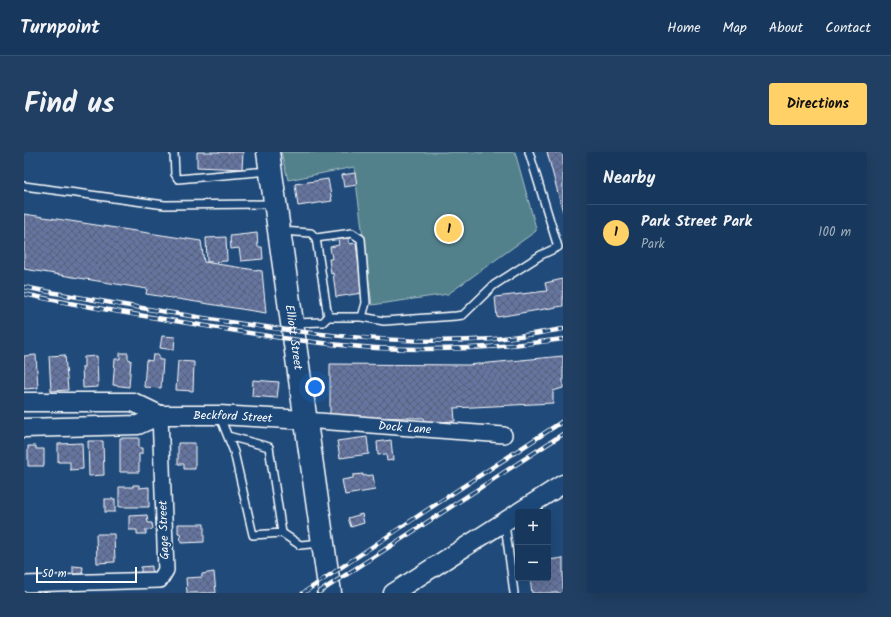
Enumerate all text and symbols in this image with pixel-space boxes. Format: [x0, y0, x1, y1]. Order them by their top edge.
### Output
text: Turnpoint [20, 13, 100, 43]
text: Home [667, 17, 701, 39]
text: Map [723, 17, 747, 39]
text: About [769, 17, 803, 39]
text: Contact [825, 17, 871, 39]
text: Find us [24, 82, 115, 127]
button: Directions [769, 83, 867, 125]
text: Nearby [603, 165, 655, 192]
text: Park Street Park [641, 210, 752, 234]
pin: 1 [436, 214, 462, 244]
text: 1 [614, 222, 618, 243]
text: 100 m [818, 222, 851, 243]
text: Park [641, 234, 665, 255]
street label: Elliott Street [280, 303, 308, 371]
your location [305, 377, 325, 397]
street label: Beckford Street [193, 405, 273, 428]
street label: Dock Lane [378, 416, 432, 439]
street label: Gage Street [153, 500, 175, 560]
map controls [515, 509, 551, 581]
button: + [515, 509, 551, 545]
button: − [515, 545, 551, 581]
scale bar [36, 565, 137, 584]
text: 50 m [42, 565, 67, 583]

